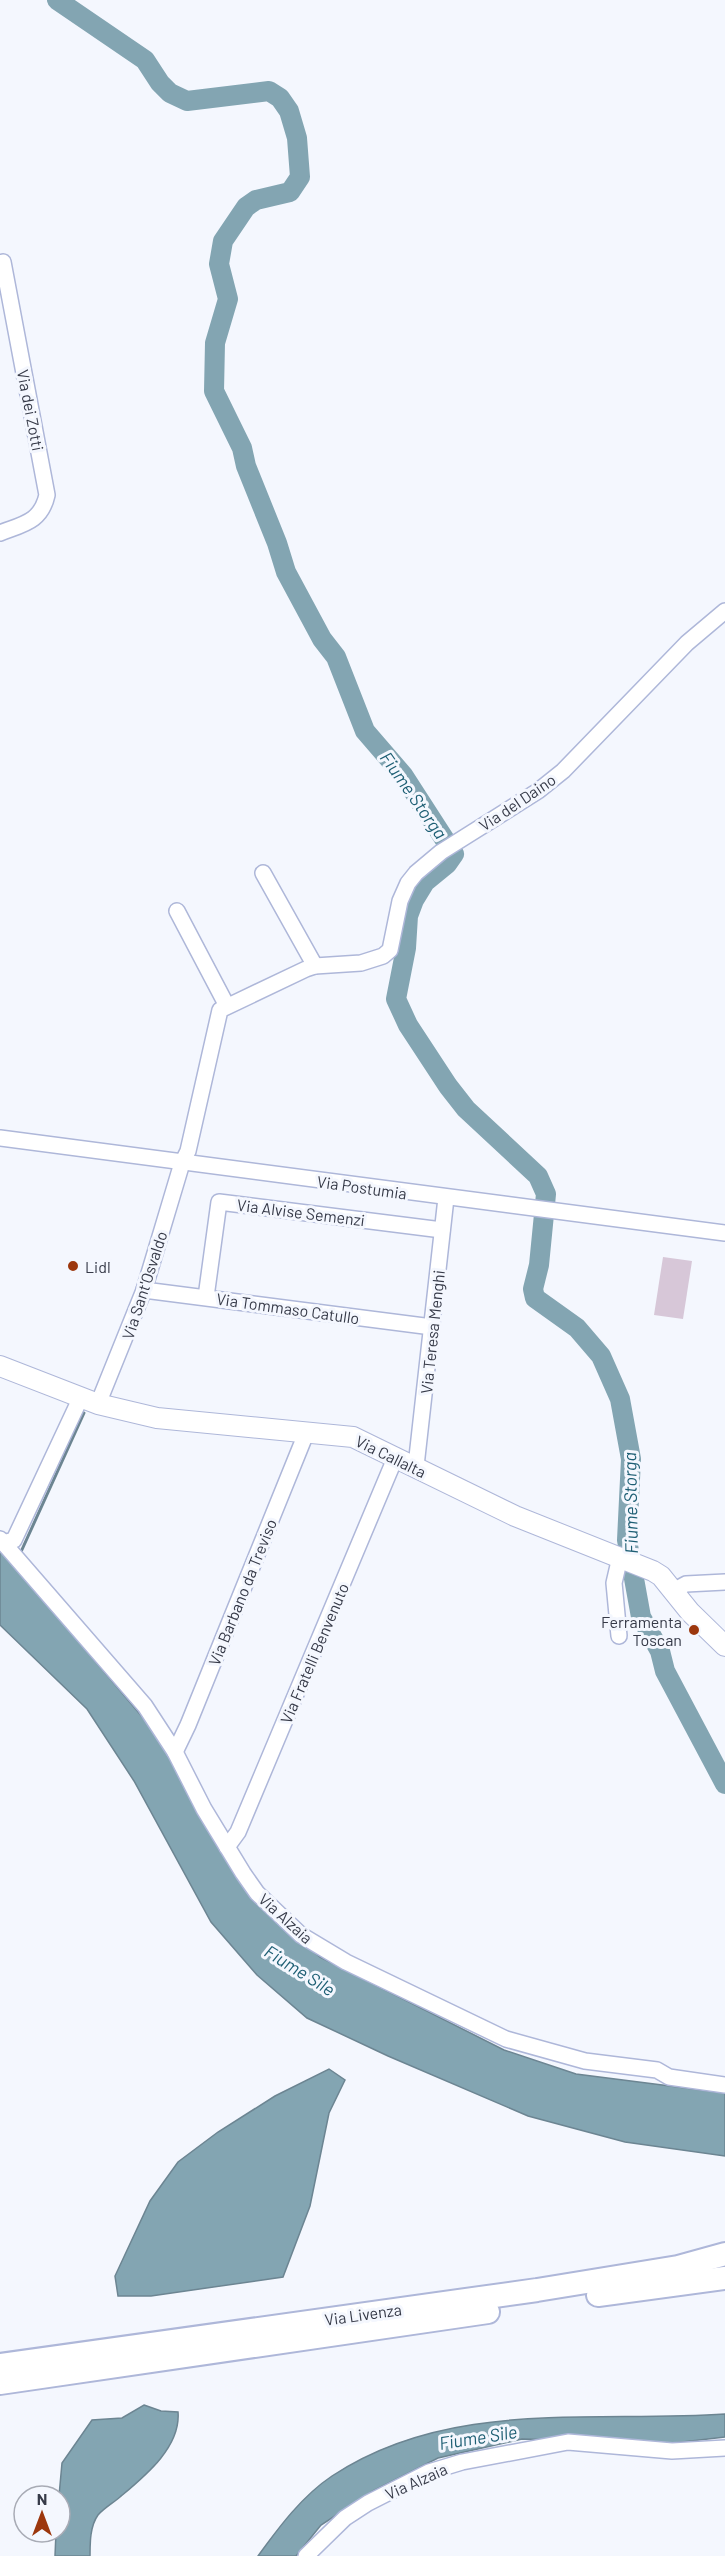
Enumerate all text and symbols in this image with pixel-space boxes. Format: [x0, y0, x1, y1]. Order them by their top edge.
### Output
street label: Via dei Zotti [14, 368, 48, 452]
water label: Fiume Storga [376, 747, 452, 843]
street label: Via del Daino [475, 769, 559, 835]
street label: Via Postumia [316, 1171, 408, 1203]
street label: Via Alvise Semenzi [236, 1195, 366, 1229]
street label: Via Sant'Osvaldo [118, 1228, 170, 1342]
place label: Lidl [85, 1257, 111, 1276]
marker: Lidl [66, 1259, 80, 1273]
street label: Via Teresa Menghi [416, 1269, 448, 1395]
street label: Via Tommaso Catullo [215, 1289, 361, 1327]
street label: Via Callalta [353, 1431, 429, 1481]
water label: Fiume Storga [618, 1452, 642, 1554]
street label: Via Barbano da Treviso [204, 1516, 280, 1668]
street label: Via Fratelli Benvenuto [276, 1580, 352, 1726]
place label: Ferramenta Toscan [601, 1612, 682, 1649]
marker: Ferramenta Toscan [687, 1623, 701, 1637]
street label: Via Alzaia [255, 1889, 317, 1947]
water label: Fiume Sile [261, 1940, 339, 2000]
street label: Via Livenza [323, 2299, 403, 2329]
water label: Fiume Sile [437, 2420, 519, 2454]
street label: Via Alzaia [382, 2459, 450, 2503]
north arrow [12, 2484, 72, 2544]
text: N [37, 2489, 47, 2508]

